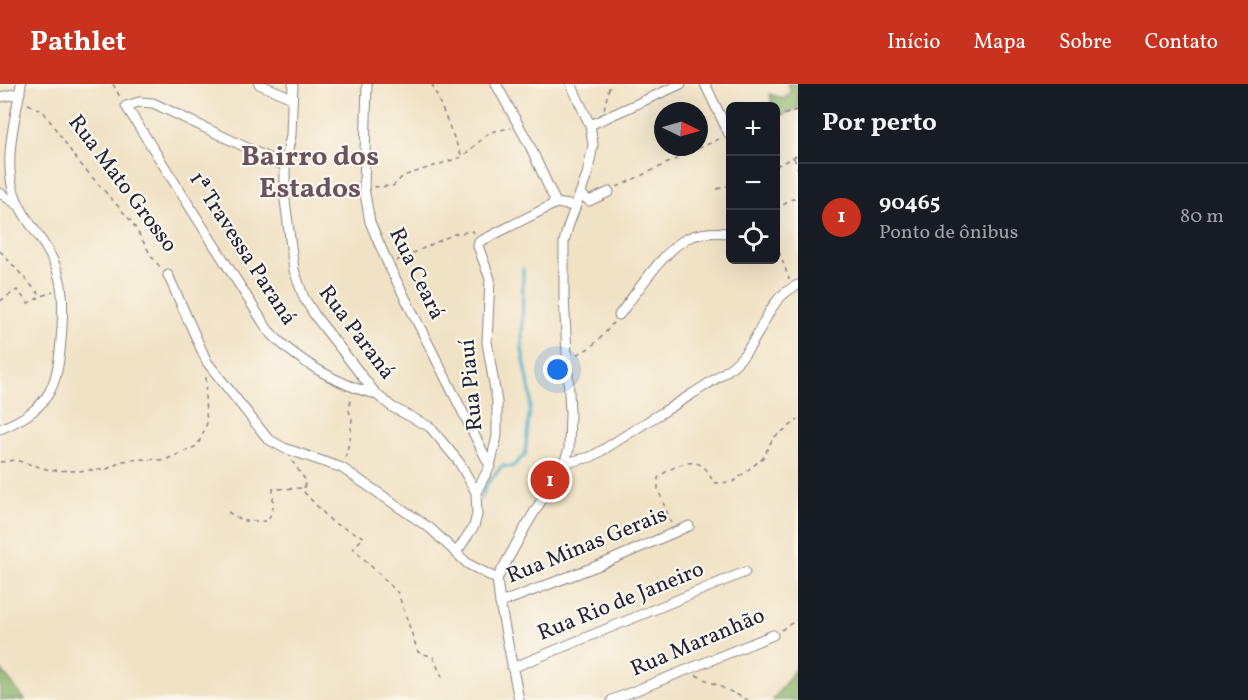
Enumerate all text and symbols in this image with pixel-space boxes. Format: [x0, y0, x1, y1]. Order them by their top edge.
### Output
text: Pathlet [30, 23, 126, 62]
text: Início [887, 28, 940, 57]
text: Mapa [973, 28, 1026, 57]
text: Sobre [1059, 28, 1112, 57]
text: Contato [1145, 28, 1218, 57]
north arrow [654, 102, 708, 156]
map controls [726, 102, 780, 264]
button: + [726, 102, 780, 156]
text: Por perto [822, 105, 937, 141]
street label: Rua Mato Grosso [60, 109, 184, 259]
district label: Bairro dos Estados [241, 138, 379, 209]
button: − [726, 156, 780, 210]
street label: 1ª Travessa Paraná [181, 166, 303, 332]
text: 90465 [879, 188, 940, 219]
text: 1 [837, 203, 846, 231]
text: 80 m [1180, 203, 1224, 231]
button: locate [726, 210, 780, 264]
text: Ponto de ônibus [879, 219, 1018, 247]
street label: Rua Ceará [380, 223, 452, 325]
street label: Rua Paraná [310, 279, 402, 387]
street label: Rua Piauí [453, 337, 491, 432]
your location [543, 355, 572, 384]
pin: 1 [530, 458, 570, 502]
street label: Rua Minas Gerais [502, 500, 672, 592]
street label: Rua Rio de Janeiro [533, 554, 709, 650]
street label: Rua Maranhão [626, 601, 770, 685]

